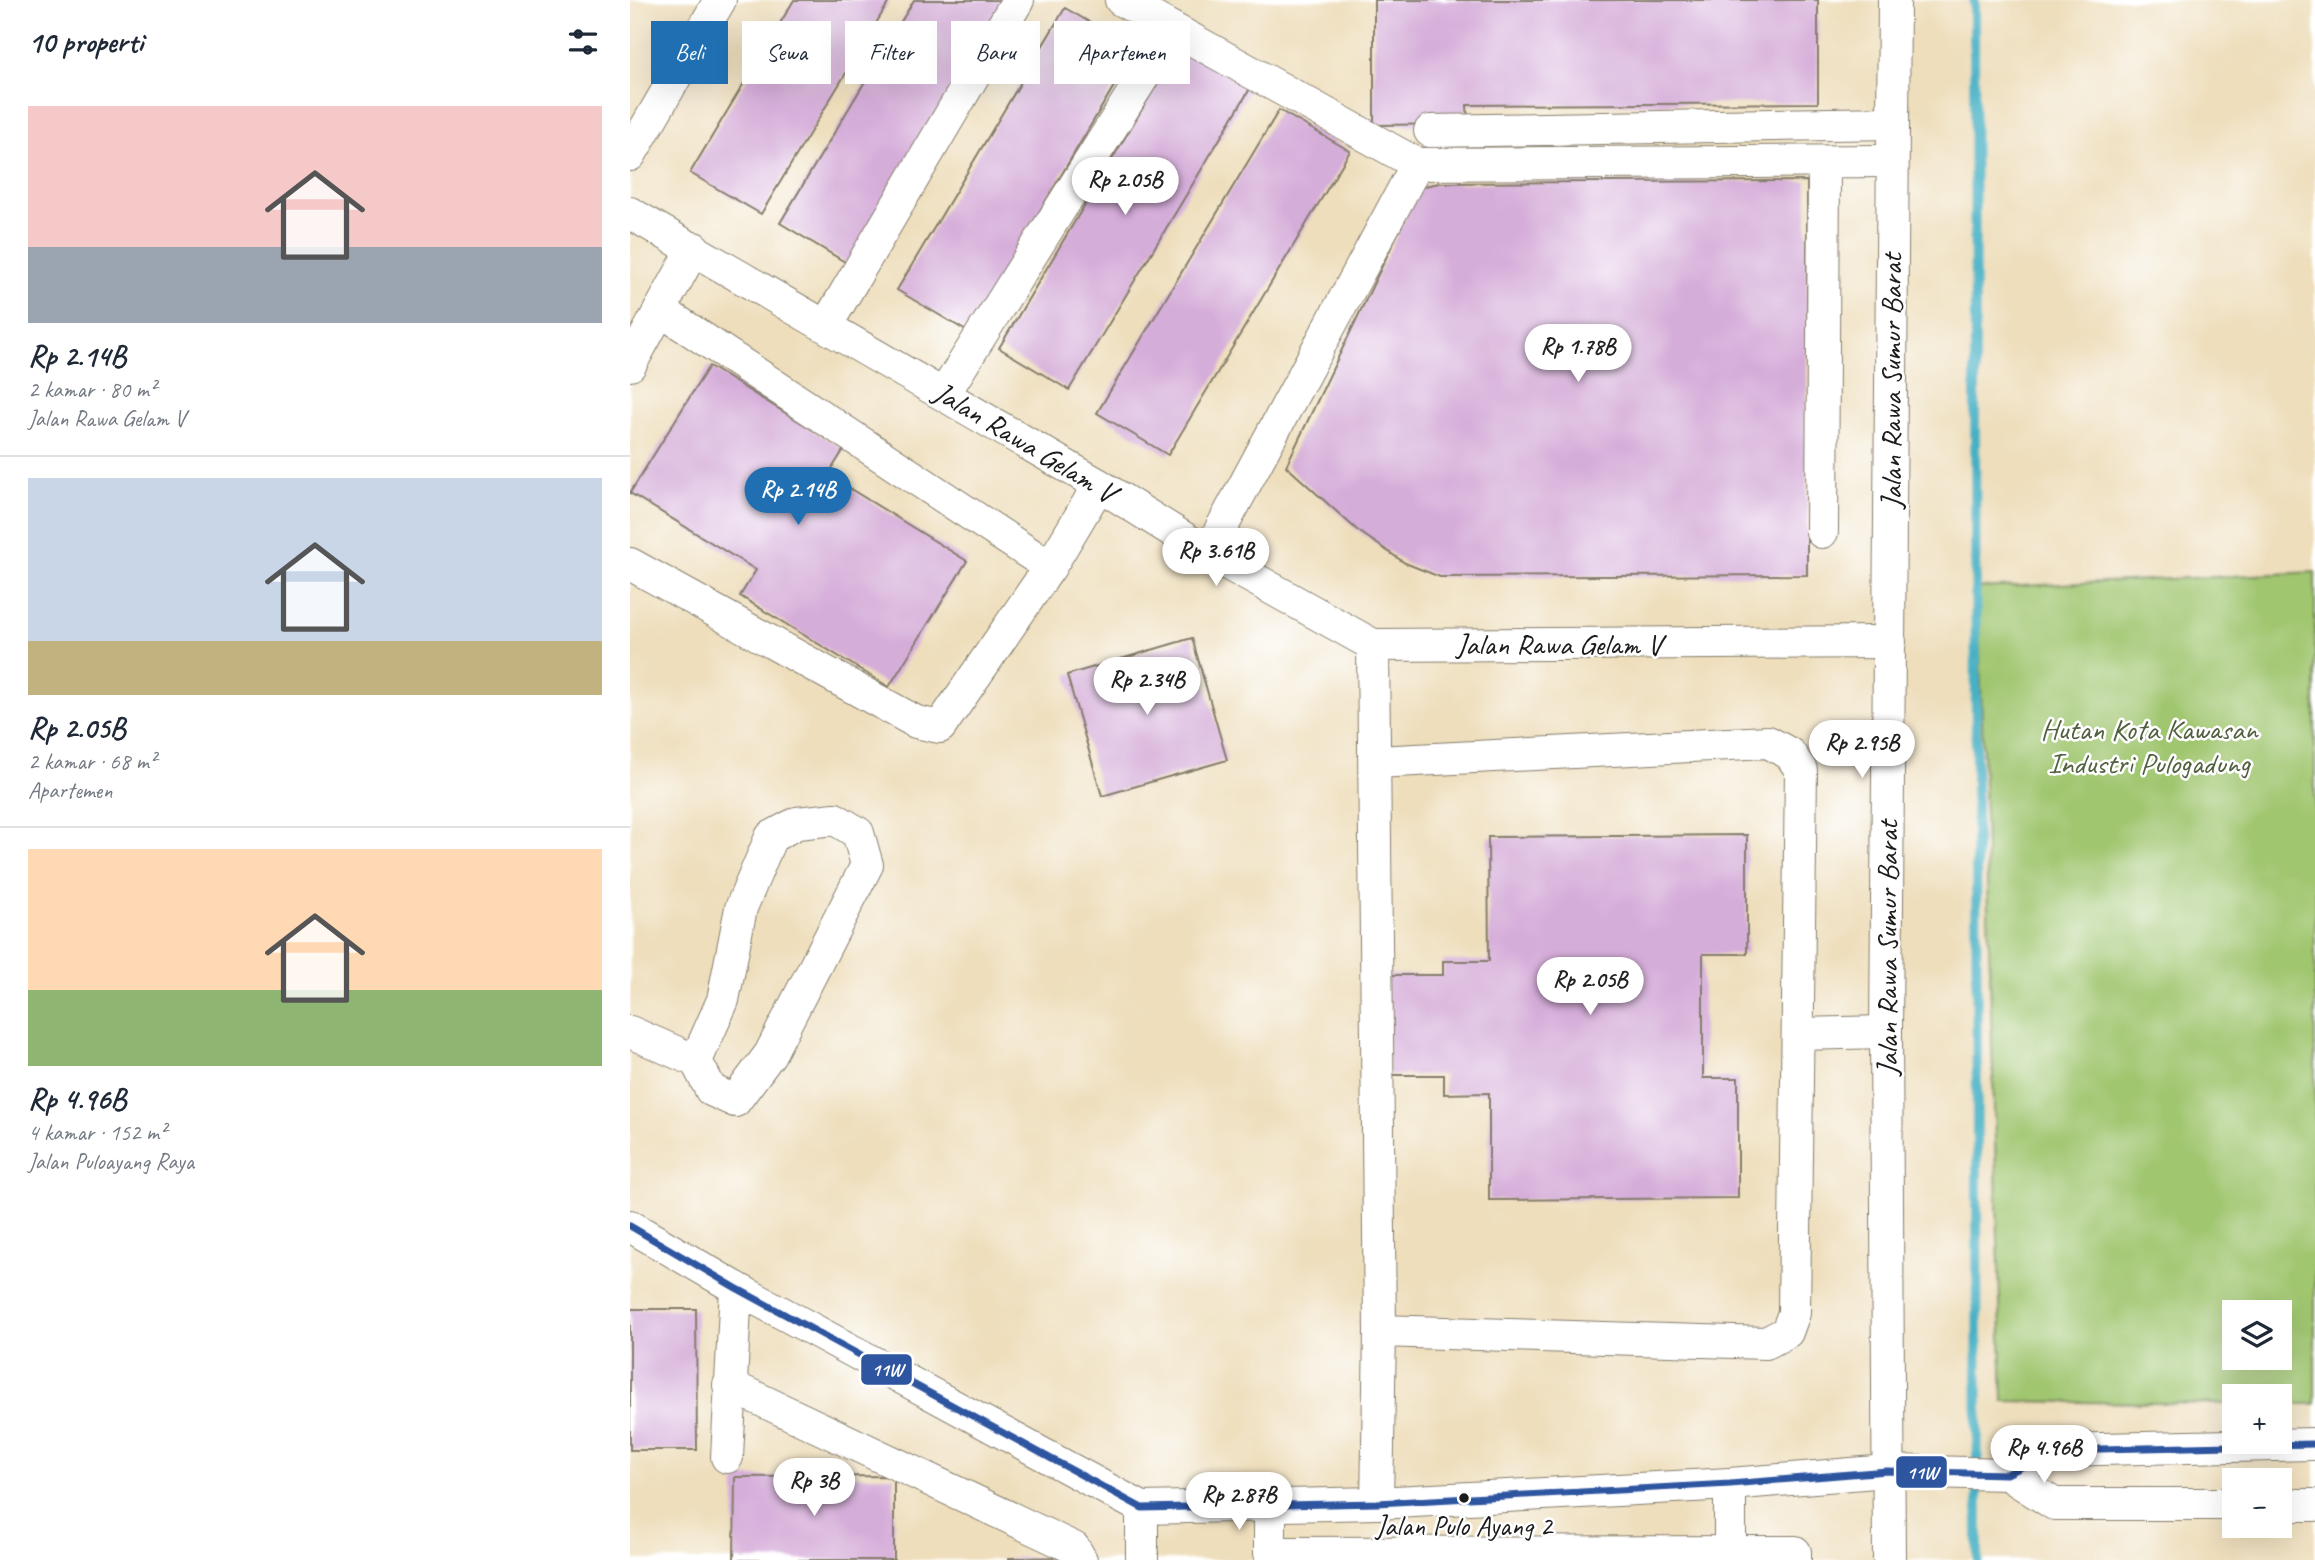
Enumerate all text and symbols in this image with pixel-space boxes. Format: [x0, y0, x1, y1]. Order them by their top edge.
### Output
chip: Beli [651, 21, 728, 84]
chip: Sewa [742, 21, 831, 84]
chip: Filter [845, 21, 937, 84]
chip: Baru [951, 21, 1040, 84]
chip: Apartemen [1054, 21, 1190, 84]
text: 10 properti [28, 23, 143, 61]
icon: filters [564, 23, 602, 61]
icon: home [252, 152, 378, 278]
pin: Rp 2.05B [1053, 158, 1197, 217]
text: Rp 2.05B [1088, 165, 1162, 194]
street label: Jalan Rawa Sumur Barat [1872, 250, 1910, 510]
pin: Rp 1.78B [1506, 324, 1650, 384]
text: Rp 1.78B [1541, 332, 1615, 361]
text: Rp 2.14B [28, 337, 126, 375]
street label: Jalan Rawa Gelam V [925, 372, 1127, 514]
text: 2 kamar · 80 m² [28, 375, 156, 404]
text: Jalan Rawa Gelam V [28, 404, 185, 433]
pin: Rp 2.14B [726, 468, 870, 527]
text: Rp 2.14B [761, 475, 835, 504]
icon: home [252, 524, 378, 650]
pin: Rp 3.61B [1144, 528, 1288, 588]
text: Rp 3.61B [1178, 536, 1254, 565]
street label: Jalan Rawa Gelam V [1454, 625, 1667, 663]
pin: Rp 2.34B [1075, 658, 1219, 717]
text: Rp 2.34B [1110, 665, 1184, 694]
text: Rp 2.05B [28, 709, 125, 747]
park label: Hutan Kota Kawasan Industri Pulogadung [2040, 710, 2259, 782]
pin: Rp 2.95B [1790, 720, 1934, 780]
text: Rp 2.95B [1825, 728, 1899, 757]
text: 2 kamar · 68 m² [28, 747, 156, 776]
text: Apartemen [28, 776, 112, 805]
street label: Jalan Rawa Sumur Barat [1868, 817, 1906, 1077]
icon: home [252, 895, 378, 1021]
pin: Rp 2.05B [1518, 958, 1662, 1017]
text: Rp 2.05B [1553, 965, 1627, 994]
text: Rp 4.96B [28, 1080, 126, 1118]
text: 4 kamar · 152 m² [28, 1118, 166, 1147]
text: Jalan Puloayang Raya [28, 1147, 194, 1176]
map controls [2222, 1300, 2292, 1538]
button: layers [2222, 1300, 2292, 1370]
line badge: 11W [860, 1353, 913, 1386]
text: 11W [872, 1358, 907, 1382]
button: + [2222, 1384, 2292, 1454]
pin: Rp 4.96B [1972, 1426, 2116, 1485]
text: Rp 4.96B [2006, 1433, 2082, 1462]
line badge: 11W [1895, 1455, 1948, 1489]
pin: Rp 3B [765, 1458, 863, 1518]
text: 11W [1907, 1461, 1942, 1485]
text: Rp 3B [789, 1466, 839, 1495]
button: − [2222, 1468, 2292, 1538]
pin: Rp 2.87B [1167, 1472, 1311, 1532]
text: Rp 2.87B [1202, 1480, 1276, 1509]
marker: Jalan Pulo Ayang 2 [1457, 1491, 1471, 1505]
place label: Jalan Pulo Ayang 2 [1374, 1508, 1555, 1543]

